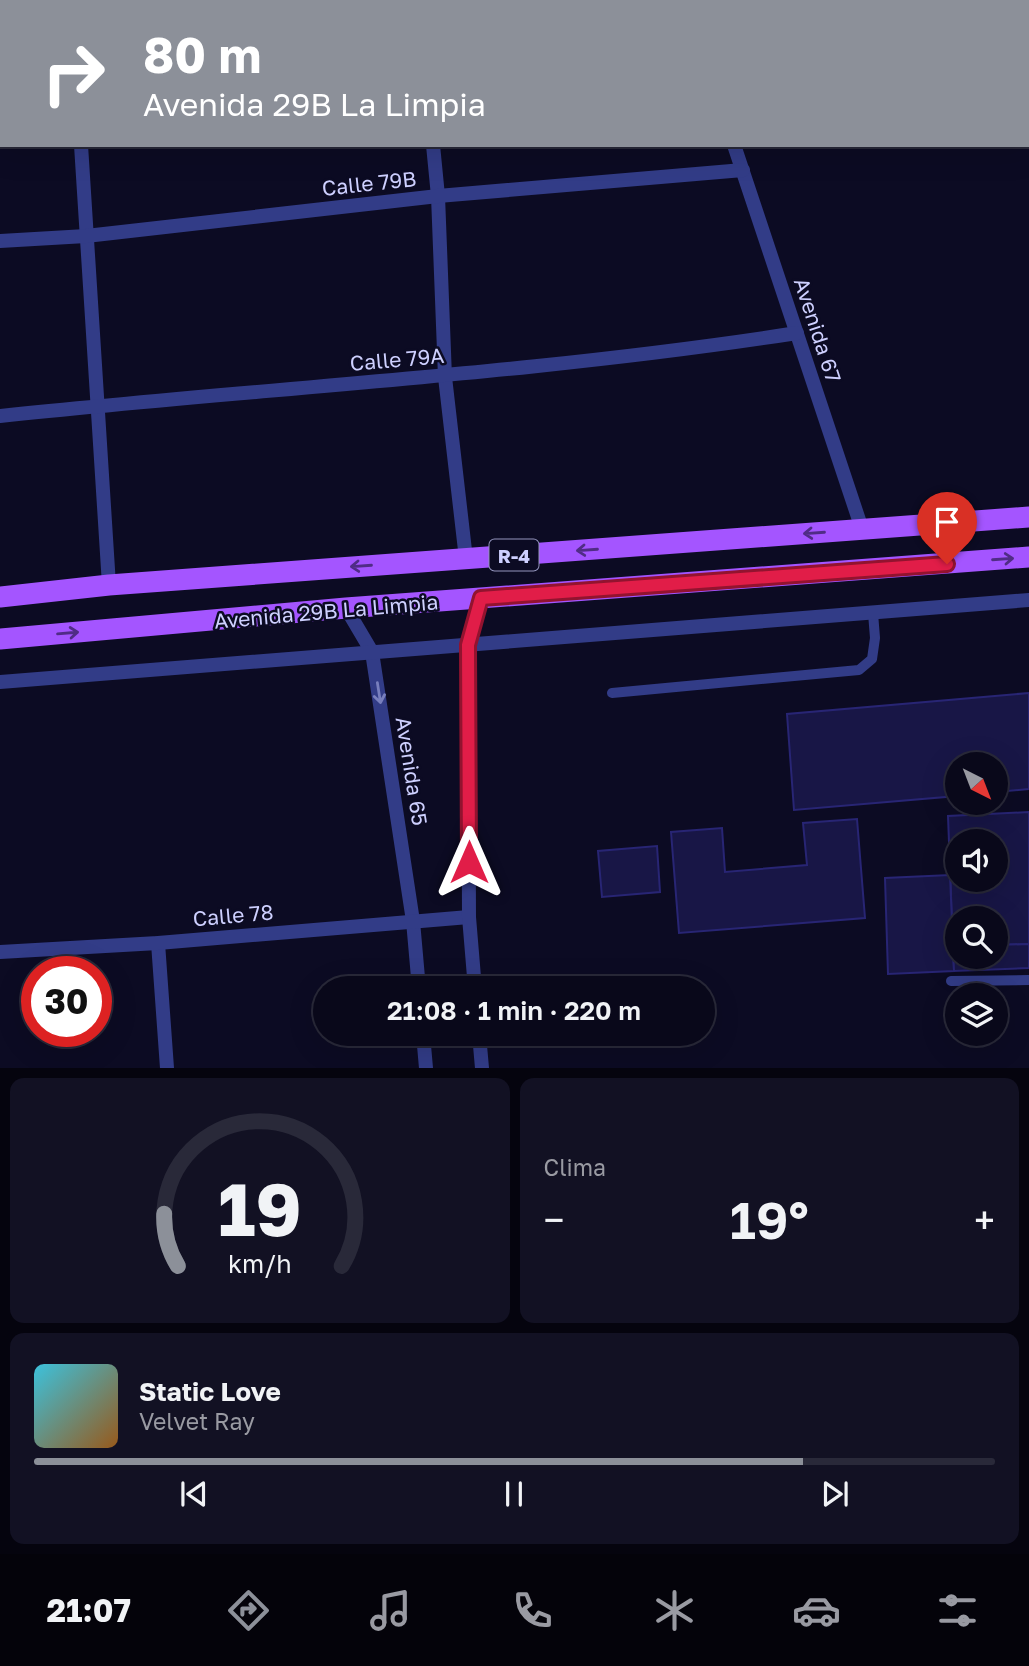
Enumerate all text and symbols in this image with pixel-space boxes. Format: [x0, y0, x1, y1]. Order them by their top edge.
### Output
text: 80 m [143, 25, 261, 84]
icon: right [28, 28, 119, 119]
text: Avenida 29B La Limpia [143, 85, 486, 123]
street label: Calle 79B [321, 165, 417, 201]
street label: Avenida 67 [789, 274, 847, 386]
street label: Calle 79A [349, 342, 445, 376]
pin [917, 492, 977, 564]
icon: arrive [928, 503, 966, 541]
one-way arrow [803, 526, 826, 539]
road number: R-4 [490, 540, 538, 570]
one-way arrow [576, 543, 599, 556]
one-way arrow [991, 552, 1014, 565]
one-way arrow [349, 560, 372, 573]
street label: Avenida 29B La Limpia [213, 588, 439, 634]
one-way arrow [56, 626, 79, 639]
one-way arrow [372, 682, 385, 704]
street label: Avenida 65 [391, 715, 433, 827]
north arrow [945, 752, 1008, 816]
map controls [945, 752, 1008, 1046]
position arrow [432, 825, 506, 899]
button: sound [945, 829, 1008, 892]
street label: Calle 78 [192, 899, 274, 931]
button: search [945, 906, 1008, 969]
speed limit sign: 30 [21, 956, 112, 1047]
button: layers [945, 983, 1008, 1046]
text: 21:08 · 1 min · 220 m [387, 995, 641, 1026]
text: Clima [544, 1153, 606, 1181]
text: 19 [218, 1166, 302, 1253]
text: 19° [730, 1188, 809, 1250]
text: − [544, 1197, 564, 1242]
text: + [974, 1197, 995, 1242]
text: km/h [228, 1248, 292, 1279]
text: Static Love [139, 1376, 281, 1407]
text: Velvet Ray [139, 1407, 255, 1435]
icon: previous [175, 1475, 213, 1513]
icon: pause [495, 1475, 533, 1513]
icon: next [816, 1475, 854, 1513]
icon: directions [224, 1586, 273, 1635]
icon: music [366, 1586, 415, 1635]
icon: phone [508, 1586, 557, 1635]
icon: climate [650, 1586, 699, 1635]
icon: car [792, 1586, 841, 1635]
icon: filters [933, 1586, 982, 1635]
text: 21:07 [46, 1591, 131, 1629]

